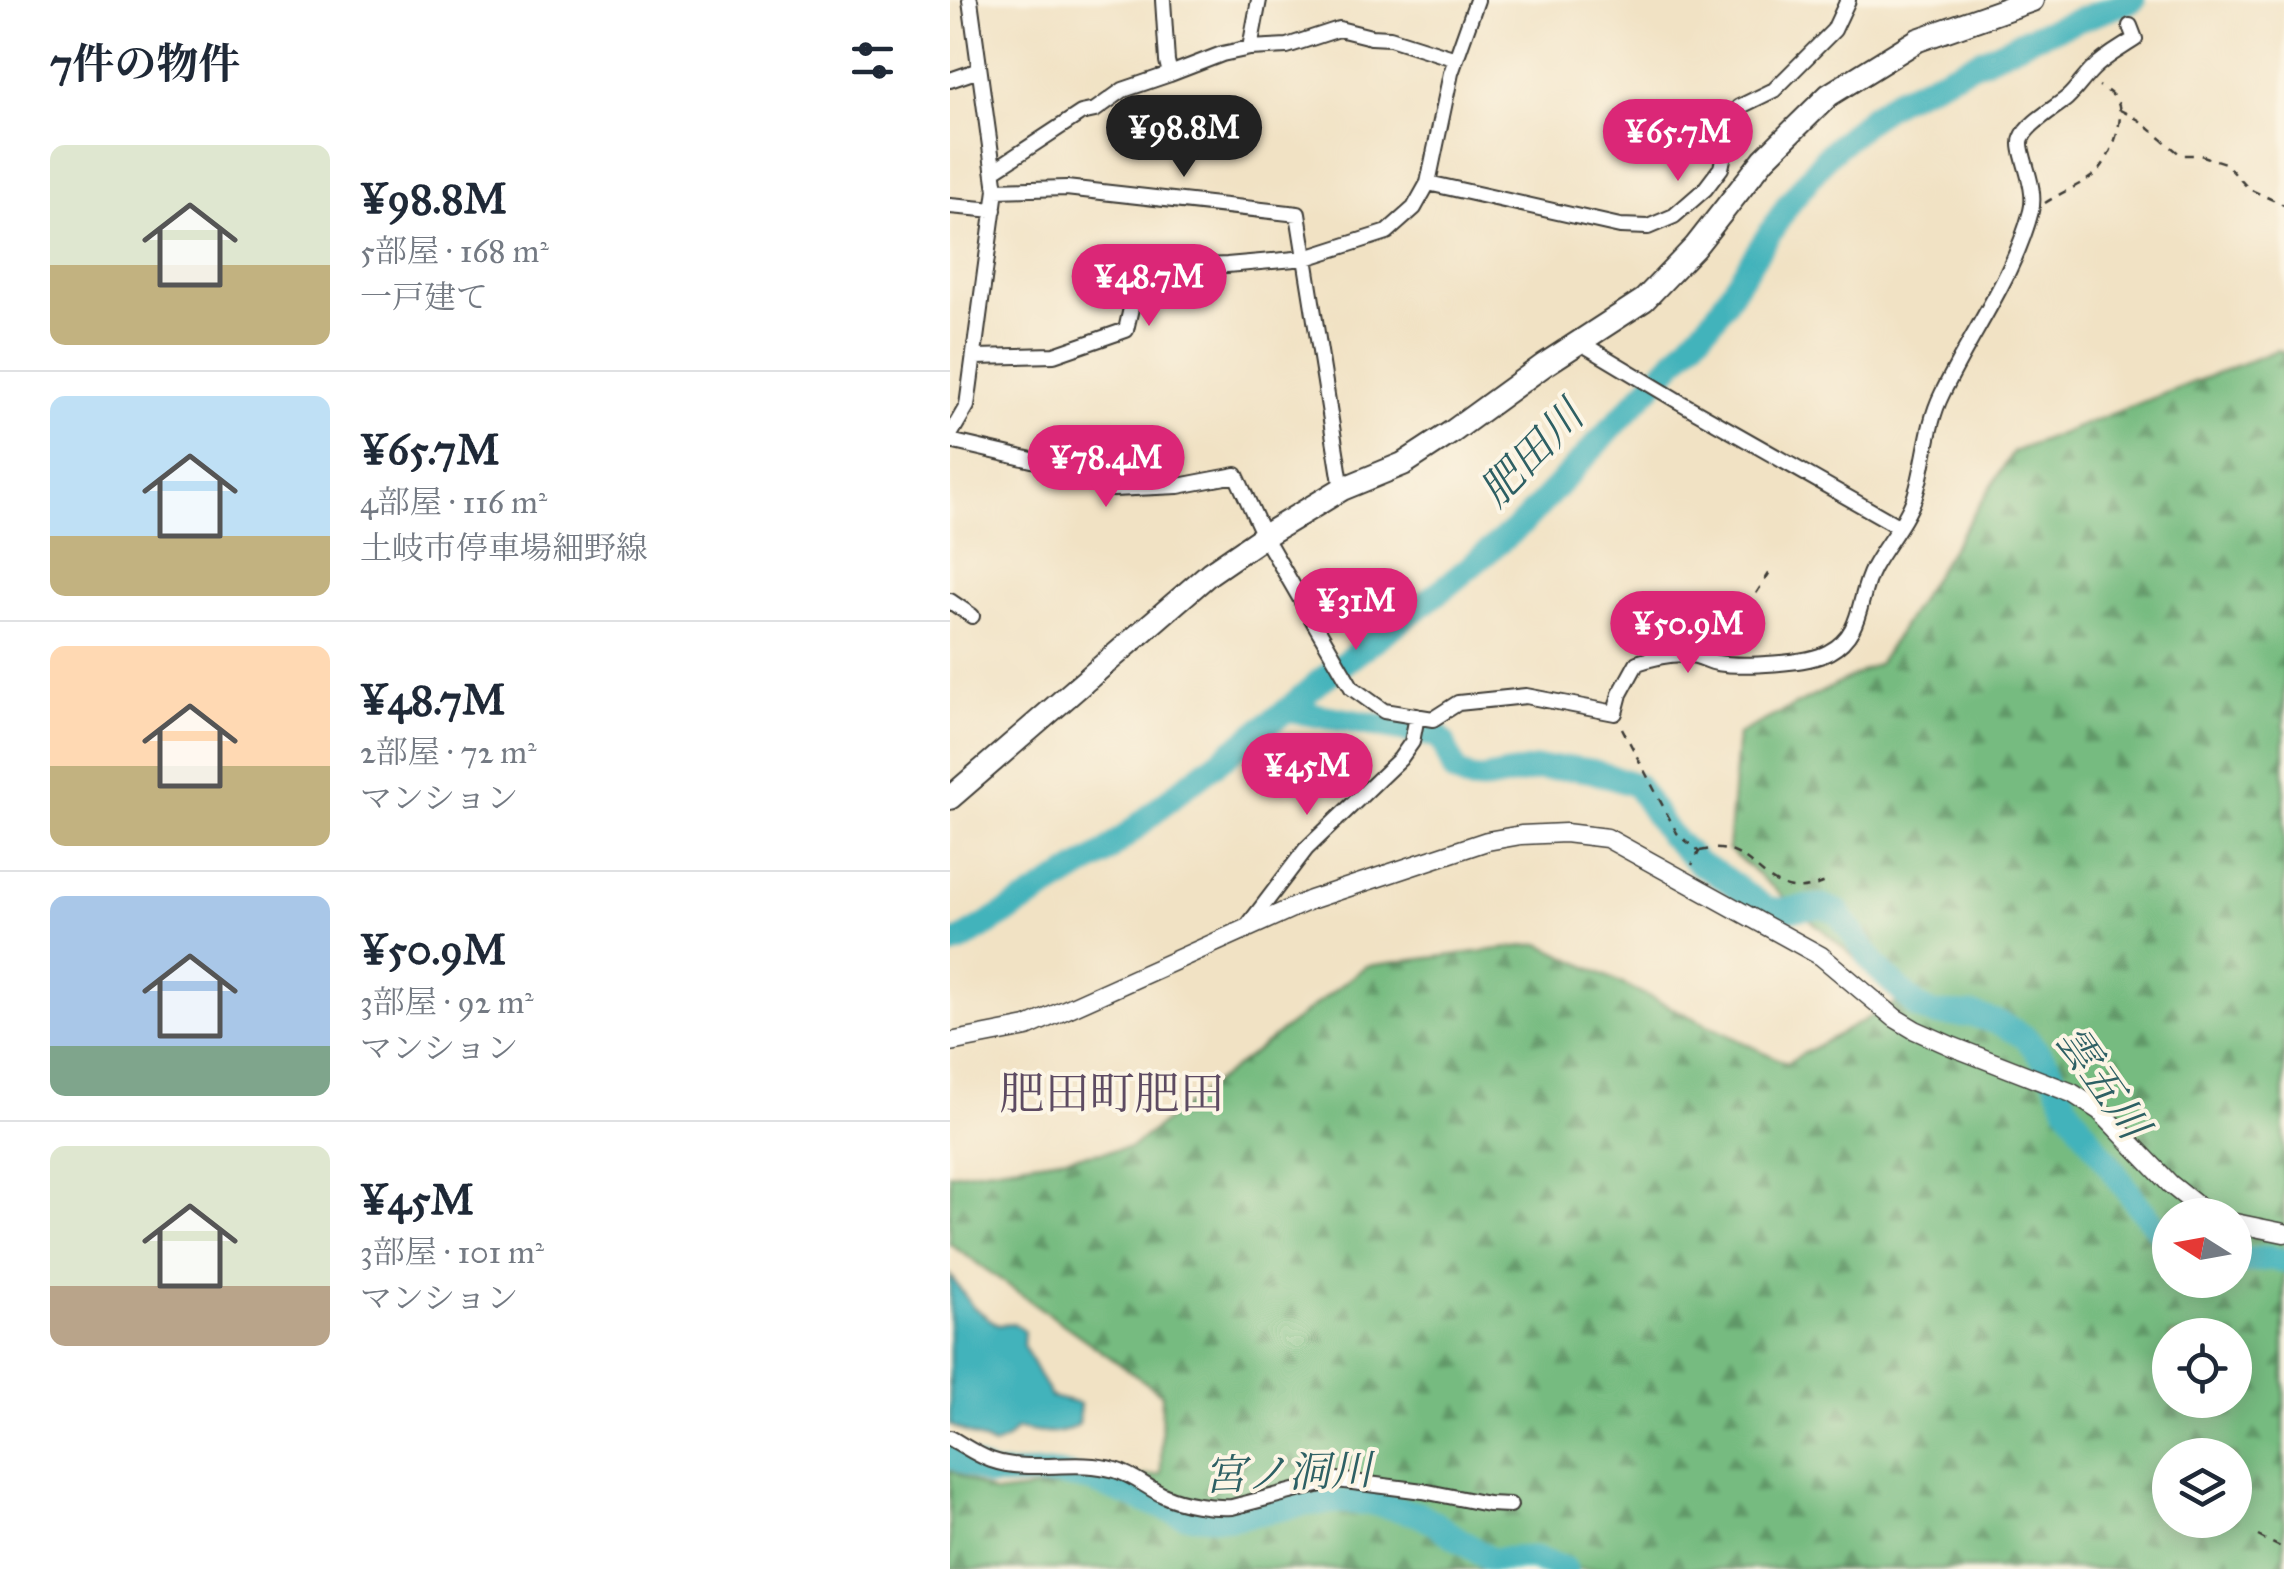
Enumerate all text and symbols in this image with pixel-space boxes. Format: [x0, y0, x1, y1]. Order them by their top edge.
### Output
icon: filters [845, 33, 900, 88]
text: 7件の物件 [50, 38, 240, 90]
pin: ¥98.8M [1103, 95, 1265, 180]
pin: ¥65.7M [1597, 99, 1759, 184]
text: ¥98.8M [1128, 108, 1240, 147]
text: ¥65.7M [1625, 112, 1731, 151]
text: ¥98.8M [360, 173, 507, 225]
icon: home [130, 185, 250, 305]
text: 5部屋 · 168 m² [360, 232, 549, 271]
pin: ¥48.7M [1068, 244, 1230, 329]
text: ¥48.7M [1094, 257, 1204, 296]
text: 一戸建て [360, 278, 488, 317]
water label: 肥田川 [1469, 387, 1597, 517]
text: ¥65.7M [360, 424, 500, 476]
pin: ¥78.4M [1025, 425, 1187, 510]
icon: home [130, 436, 250, 556]
text: ¥78.4M [1050, 438, 1162, 477]
text: 4部屋 · 116 m² [360, 483, 547, 522]
text: 土岐市停車場細野線 [360, 529, 648, 568]
pin: ¥31M [1297, 568, 1415, 653]
text: ¥31M [1316, 581, 1396, 620]
pin: ¥50.9M [1607, 591, 1769, 676]
text: ¥50.9M [1632, 604, 1744, 643]
text: ¥48.7M [360, 674, 505, 726]
icon: home [130, 686, 250, 806]
text: 2部屋 · 72 m² [360, 733, 537, 772]
pin: ¥45M [1248, 733, 1366, 818]
text: ¥45M [1264, 746, 1350, 785]
text: マンション [360, 779, 519, 818]
text: ¥50.9M [360, 924, 506, 976]
icon: home [130, 936, 250, 1056]
text: 3部屋 · 92 m² [360, 983, 534, 1022]
water label: 雲五川 [2045, 1016, 2162, 1152]
text: マンション [360, 1029, 519, 1068]
district label: 肥田町肥田 [999, 1066, 1225, 1121]
text: ¥45M [360, 1174, 474, 1226]
icon: home [130, 1186, 250, 1306]
north arrow [2152, 1198, 2252, 1298]
map controls [2152, 1198, 2252, 1538]
text: 3部屋 · 101 m² [360, 1233, 544, 1272]
text: マンション [360, 1279, 519, 1318]
button: locate [2152, 1318, 2252, 1418]
button: layers [2152, 1438, 2252, 1538]
water label: 宮ノ洞川 [1203, 1444, 1377, 1502]

